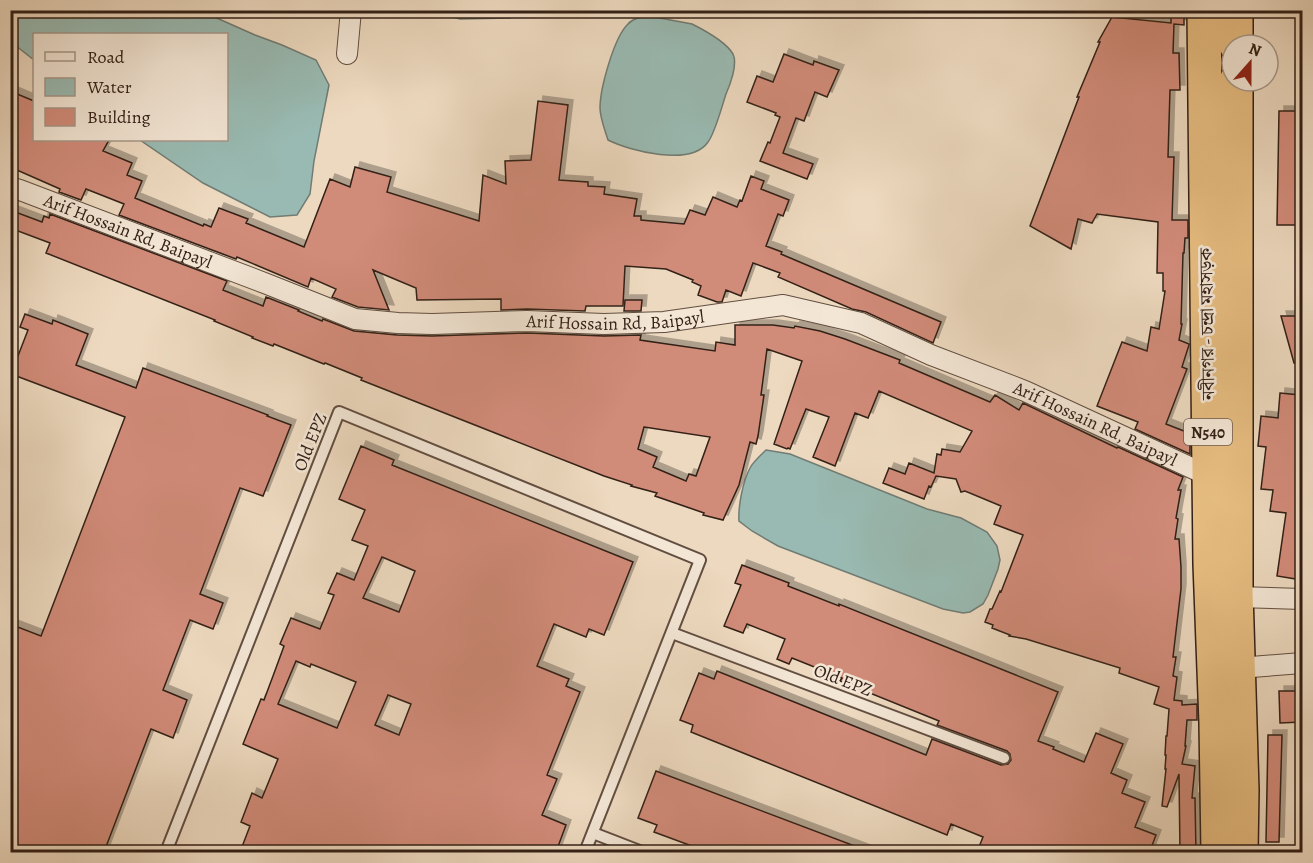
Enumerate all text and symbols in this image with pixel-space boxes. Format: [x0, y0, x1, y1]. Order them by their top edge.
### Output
legend [33, 33, 228, 141]
north arrow [1220, 33, 1280, 93]
text: N [1246, 38, 1265, 62]
text: Road [87, 45, 125, 69]
text: Water [86, 75, 132, 99]
text: Building [87, 105, 151, 129]
street label: Arif Hossain Rd, Baipayl [40, 188, 216, 274]
street label: নবীনগর - চন্দ্রা মহাসড়ক [1194, 246, 1220, 401]
street label: Arif Hossain Rd, Baipayl [525, 304, 706, 336]
street label: Arif Hossain Rd, Baipayl [1009, 375, 1182, 472]
street label: Old EPZ [287, 409, 333, 475]
road number: N540 [1184, 419, 1232, 445]
street label: Old EPZ [810, 658, 876, 702]

